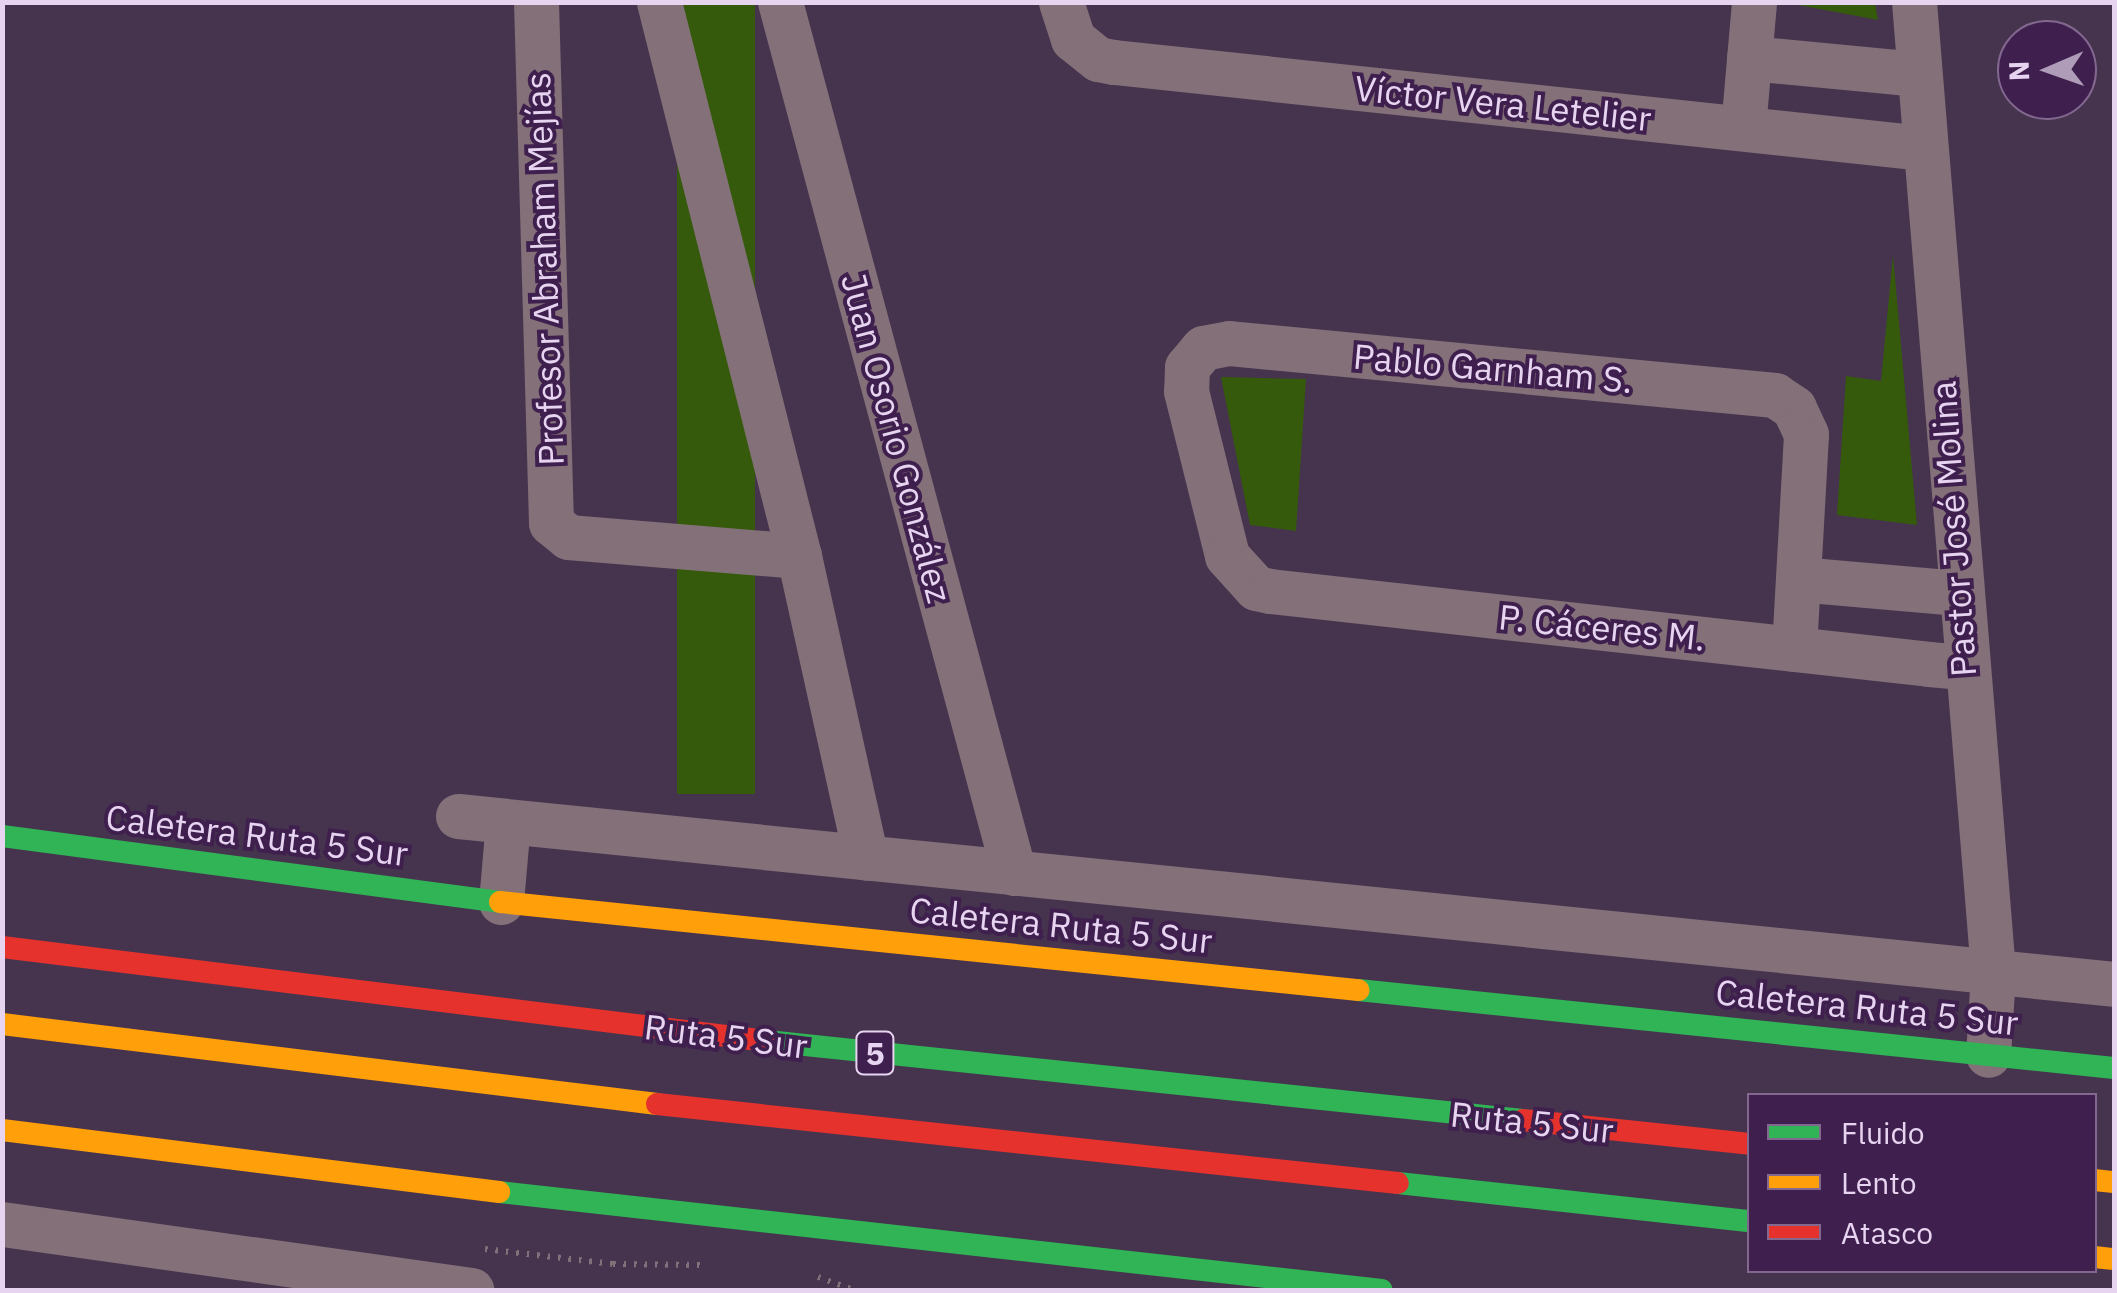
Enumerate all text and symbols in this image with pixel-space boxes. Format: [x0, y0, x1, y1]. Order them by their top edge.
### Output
north arrow [1997, 20, 2097, 120]
text: N [2000, 60, 2037, 82]
street label: Víctor Vera Letelier [1353, 67, 1653, 139]
street label: Profesor Abraham Mejías [516, 72, 572, 466]
street label: Juan Osorio González [833, 269, 961, 607]
street label: Pablo Garnham S. [1352, 335, 1634, 401]
street label: Pastor José Molina [1922, 380, 1984, 678]
street label: P. Cáceres M. [1497, 595, 1707, 659]
street label: Caletera Ruta 5 Sur [104, 796, 410, 874]
street label: Caletera Ruta 5 Sur [908, 888, 1214, 962]
street label: Caletera Ruta 5 Sur [1714, 970, 2020, 1044]
street label: Ruta 5 Sur [642, 1005, 810, 1067]
road number: 5 [855, 1026, 895, 1080]
street label: Ruta 5 Sur [1448, 1093, 1616, 1151]
legend [1747, 1093, 2097, 1273]
text: Fluido [1841, 1113, 1925, 1152]
text: Lento [1841, 1163, 1916, 1202]
text: Atasco [1841, 1213, 1933, 1252]

